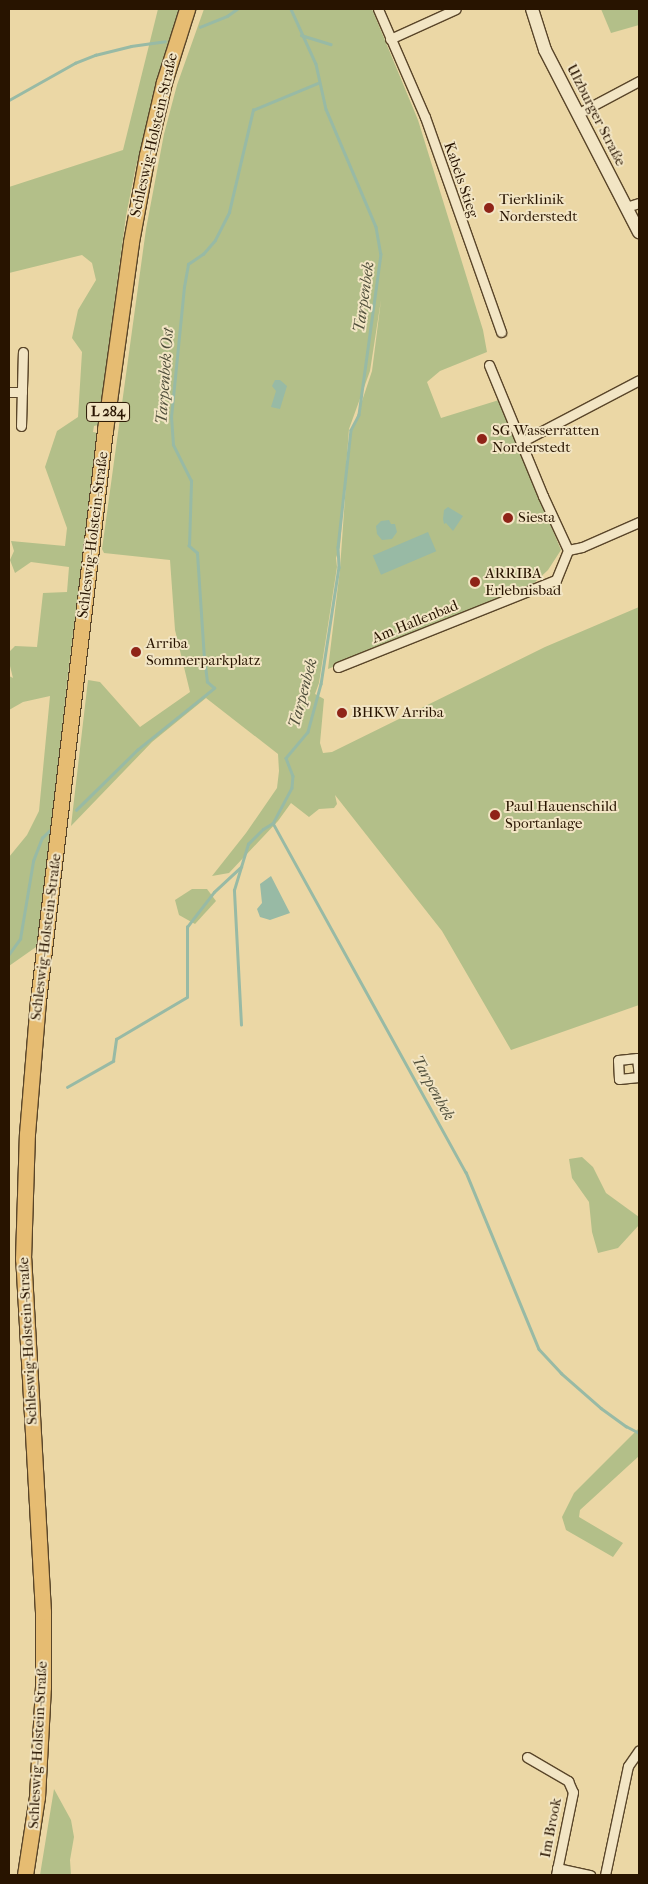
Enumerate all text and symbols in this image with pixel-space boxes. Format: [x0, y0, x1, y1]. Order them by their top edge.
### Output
street label: Schleswig-Holstein-Straße [126, 51, 182, 219]
street label: Ulzburger Straße [563, 61, 629, 169]
street label: Kabels Stieg [440, 140, 482, 220]
place label: Tierklinik Norderstedt [499, 190, 578, 225]
marker: Tierklinik Norderstedt [483, 202, 495, 214]
water label: Tarpenbek [350, 260, 378, 334]
water label: Tarpenbek Ost [152, 327, 178, 425]
road number: L 284 [86, 401, 130, 424]
place label: SG Wasserratten Norderstedt [492, 421, 599, 456]
marker: SG Wasserratten Norderstedt [476, 433, 488, 445]
street label: Schleswig-Holstein-Straße [74, 451, 112, 619]
place label: Siesta [518, 509, 555, 527]
marker: Siesta [502, 512, 514, 524]
place label: ARRIBA Erlebnisbad [485, 564, 561, 599]
marker: ARRIBA Erlebnisbad [469, 576, 481, 588]
street label: Am Hallenbad [369, 597, 461, 647]
place label: Arriba Sommerparkplatz [146, 634, 260, 669]
marker: Arriba Sommerparkplatz [130, 646, 142, 658]
water label: Tarpenbek [284, 656, 322, 730]
place label: BHKW Arriba [352, 704, 444, 722]
marker: BHKW Arriba [336, 707, 348, 719]
place label: Paul Hauenschild Sportanlage [505, 797, 617, 832]
marker: Paul Hauenschild Sportanlage [489, 809, 501, 821]
street label: Schleswig-Holstein-Straße [27, 853, 65, 1021]
water label: Tarpenbek [407, 1052, 459, 1124]
street label: Schleswig-Holstein-Straße [15, 1257, 41, 1425]
street label: Schleswig-Holstein-Straße [25, 1661, 51, 1829]
street label: Im Brook [536, 1797, 566, 1859]

